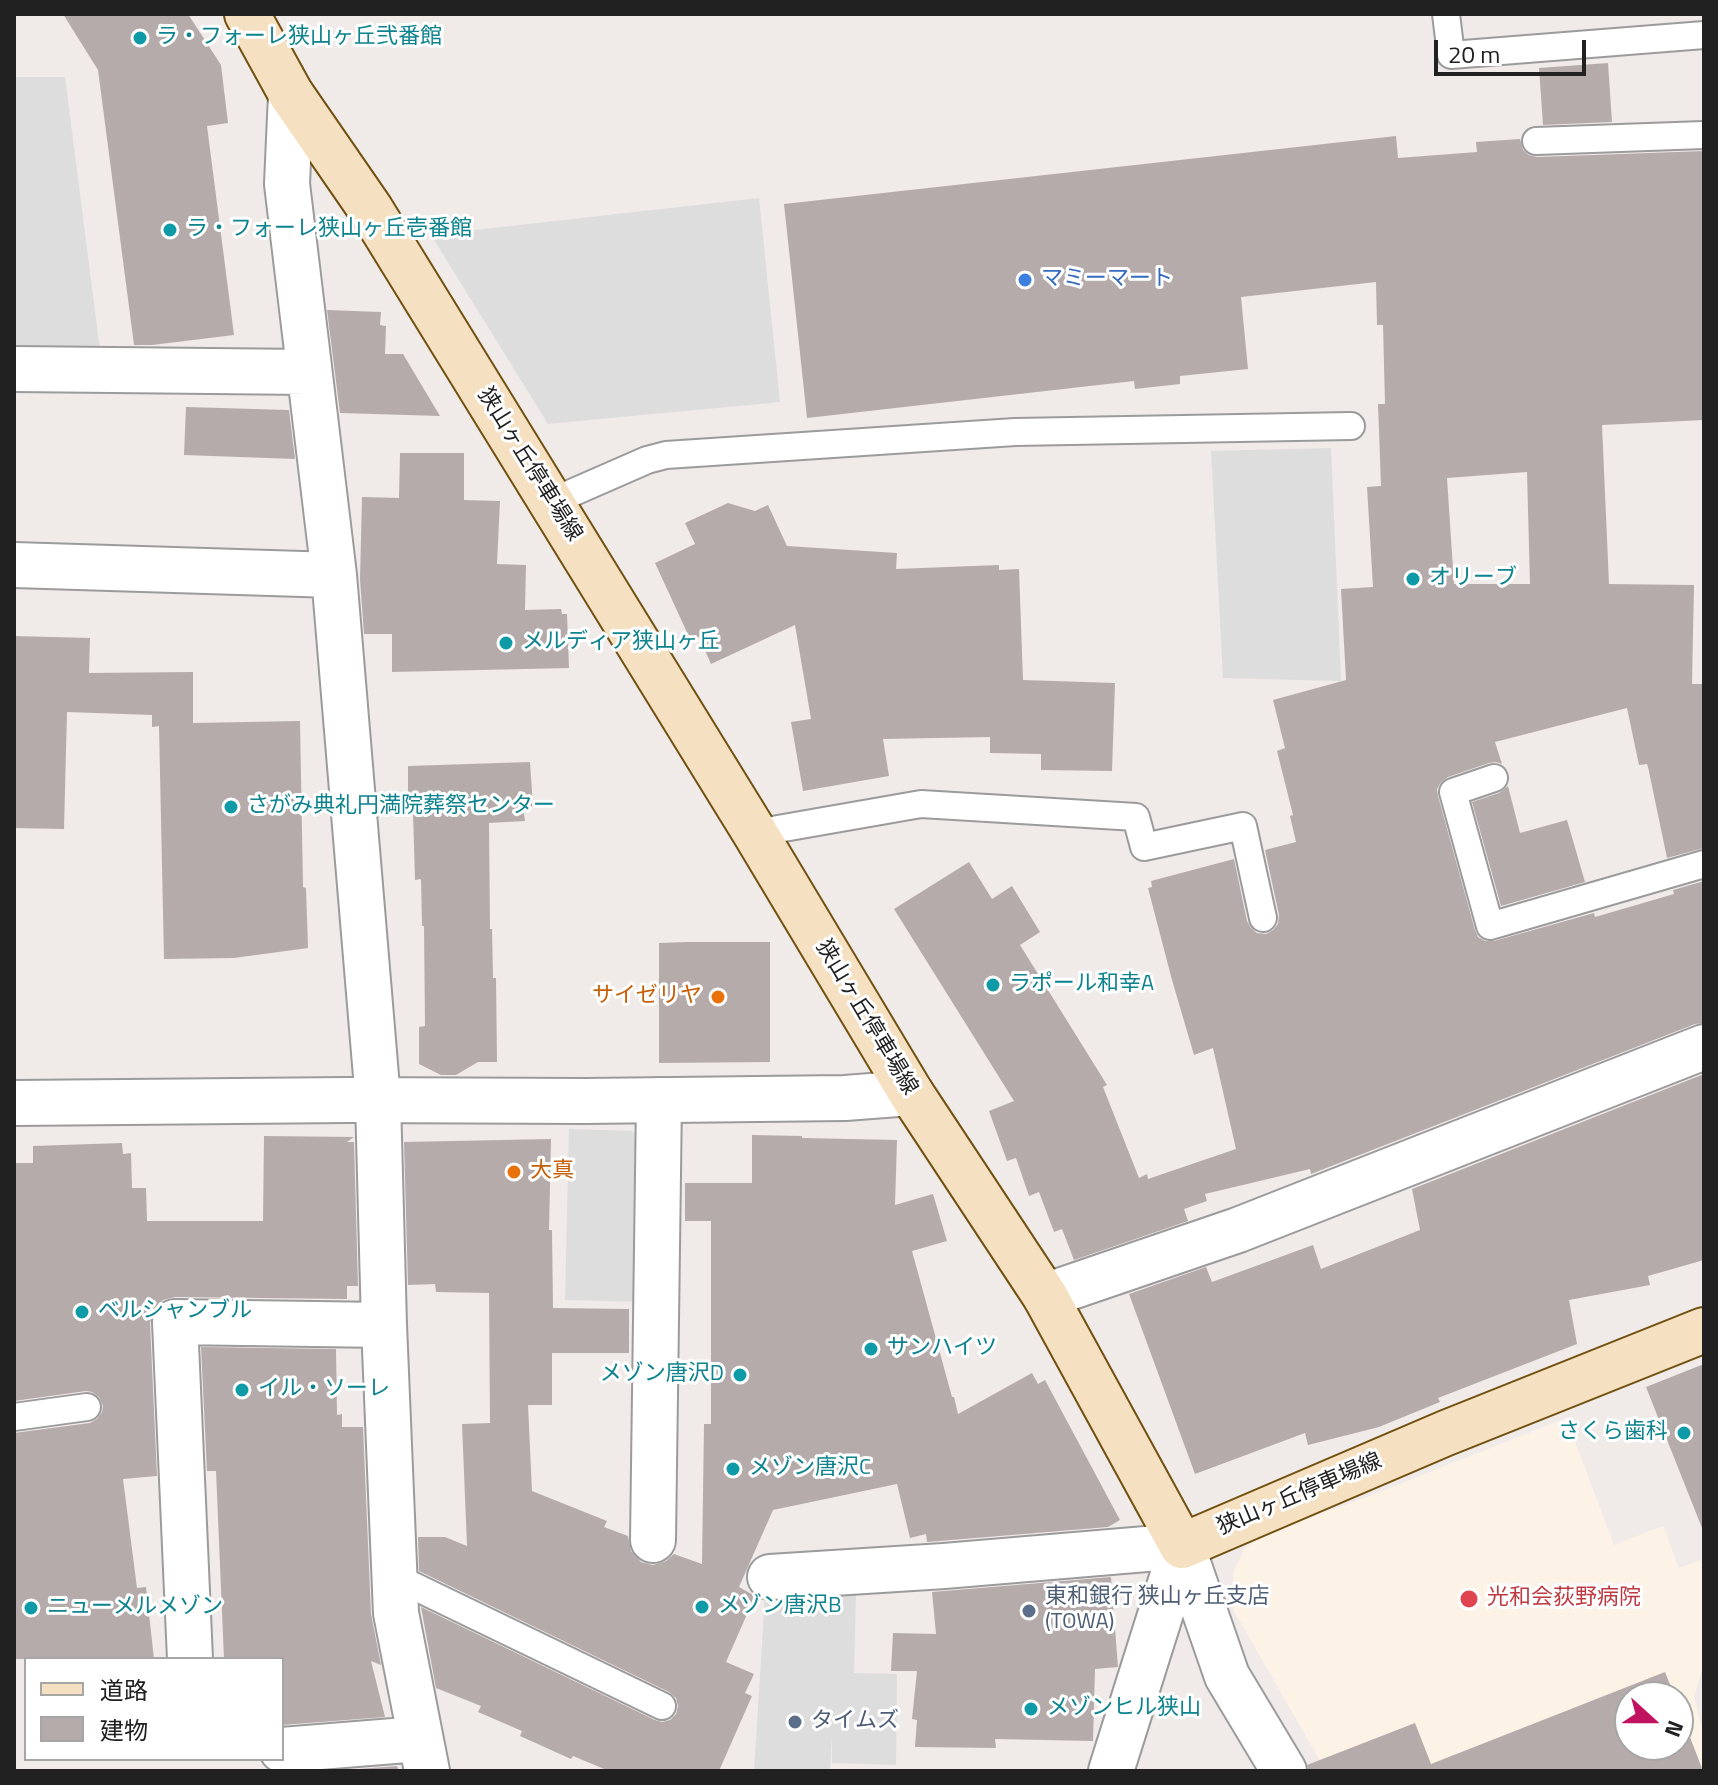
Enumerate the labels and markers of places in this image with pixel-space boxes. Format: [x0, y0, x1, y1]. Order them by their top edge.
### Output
place label: ラ・フォーレ狭山ヶ丘弐番館 [156, 25, 442, 51]
marker: ラ・フォーレ狭山ヶ丘弐番館 [131, 29, 149, 47]
place label: ラ・フォーレ狭山ヶ丘壱番館 [186, 217, 472, 243]
marker: ラ・フォーレ狭山ヶ丘壱番館 [161, 221, 179, 239]
place label: マミーマート [1041, 267, 1173, 293]
marker: マミーマート [1016, 271, 1034, 289]
place label: オリーブ [1429, 566, 1517, 592]
marker: オリーブ [1404, 570, 1422, 588]
place label: メルディア狭山ヶ丘 [522, 630, 720, 656]
marker: メルディア狭山ヶ丘 [497, 634, 515, 652]
place label: さがみ典礼円満院葬祭センター [247, 794, 555, 820]
marker: さがみ典礼円満院葬祭センター [222, 798, 240, 816]
place label: ラポール和幸A [1009, 972, 1154, 998]
marker: ラポール和幸A [984, 976, 1002, 994]
place label: サイゼリヤ [592, 984, 702, 1010]
marker: サイゼリヤ [709, 988, 727, 1006]
place label: 大真 [530, 1159, 574, 1185]
marker: 大真 [505, 1163, 523, 1181]
place label: ベルシャンブル [98, 1299, 252, 1325]
marker: ベルシャンブル [73, 1303, 91, 1321]
place label: サンハイツ [887, 1336, 997, 1362]
marker: サンハイツ [862, 1340, 880, 1358]
place label: メゾン唐沢D [600, 1362, 724, 1388]
marker: メゾン唐沢D [731, 1366, 749, 1384]
place label: イル・ソーレ [258, 1377, 390, 1403]
marker: イル・ソーレ [233, 1381, 251, 1399]
place label: さくら歯科 [1558, 1420, 1668, 1446]
marker: さくら歯科 [1675, 1424, 1693, 1442]
place label: メゾン唐沢C [749, 1456, 871, 1482]
marker: メゾン唐沢C [724, 1460, 742, 1478]
place label: 東和銀行 狭山ヶ丘支店 (TOWA) [1045, 1585, 1270, 1636]
place label: 光和会荻野病院 [1487, 1586, 1641, 1612]
marker: 光和会荻野病院 [1458, 1588, 1480, 1610]
place label: メゾン唐沢B [718, 1594, 842, 1620]
place label: ニューメルメゾン [47, 1595, 223, 1621]
marker: メゾン唐沢B [693, 1598, 711, 1616]
marker: ニューメルメゾン [22, 1599, 40, 1617]
marker: 東和銀行 狭山ヶ丘支店 (TOWA) [1020, 1602, 1038, 1620]
place label: メゾンヒル狭山 [1047, 1696, 1201, 1722]
marker: メゾンヒル狭山 [1022, 1700, 1040, 1718]
place label: タイムズ [811, 1709, 899, 1735]
marker: タイムズ [786, 1713, 804, 1731]

